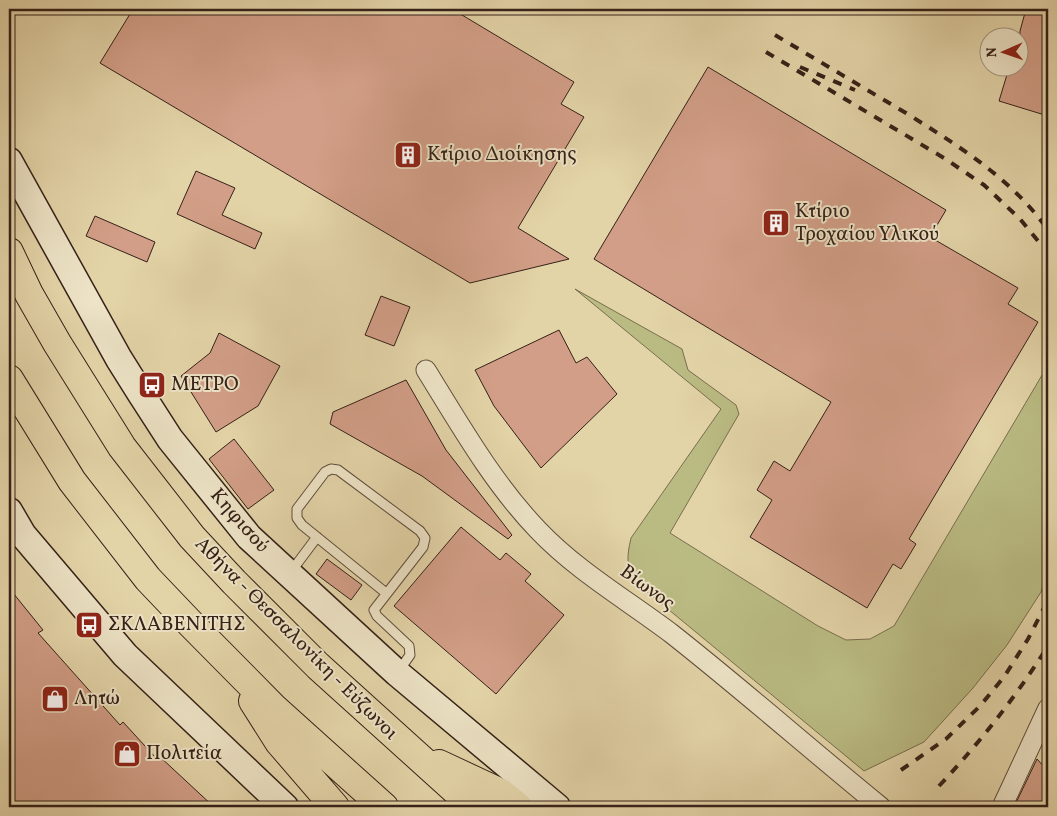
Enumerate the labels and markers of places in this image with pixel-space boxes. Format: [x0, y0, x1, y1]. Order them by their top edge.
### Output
building icon: Κτίριο Διοίκησης [393, 140, 423, 170]
place label: Κτίριο Διοίκησης [427, 141, 577, 169]
place label: Κτίριο Τροχαίου Υλικού [795, 198, 939, 249]
building icon: Κτίριο Τροχαίου Υλικού [761, 208, 791, 238]
bus stop icon: ΜΕΤΡΟ [137, 370, 167, 400]
place label: ΜΕΤΡΟ [171, 371, 239, 399]
bus stop icon: ΣΚΛΑΒΕΝΙΤΗΣ [74, 610, 104, 640]
place label: ΣΚΛΑΒΕΝΙΤΗΣ [108, 611, 245, 639]
shop icon: Λητώ [40, 684, 70, 714]
place label: Λητώ [74, 685, 120, 713]
shop icon: Πολιτεία [112, 739, 142, 769]
place label: Πολιτεία [146, 740, 222, 768]

